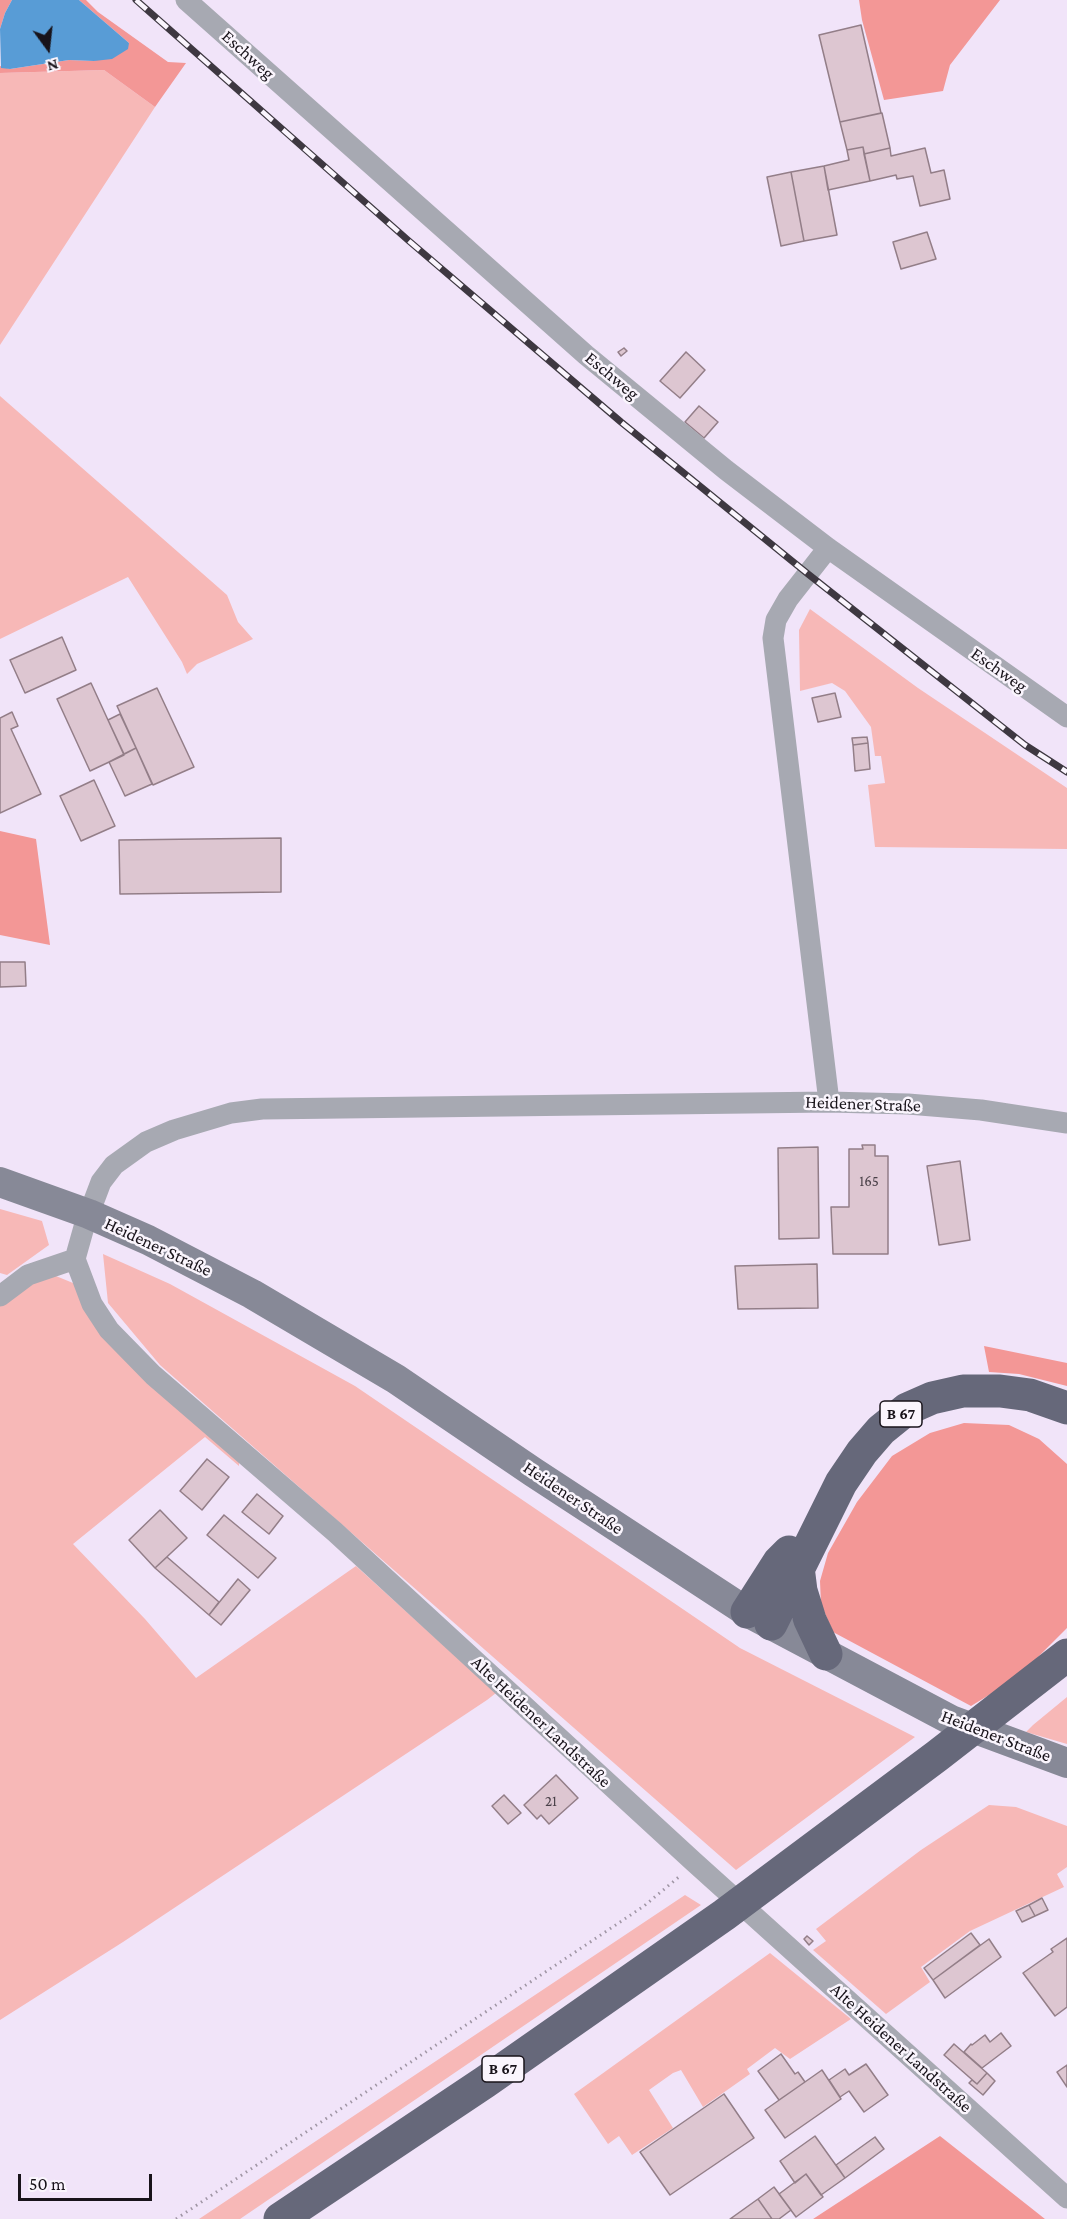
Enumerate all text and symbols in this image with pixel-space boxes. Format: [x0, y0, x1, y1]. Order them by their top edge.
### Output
north arrow [18, 18, 78, 78]
street label: Eschweg [217, 26, 279, 84]
text: N [45, 56, 60, 75]
street label: Eschweg [581, 347, 643, 405]
street label: Eschweg [967, 643, 1031, 697]
street label: Heidener Straße [805, 1091, 921, 1117]
house number: 165 [859, 1172, 879, 1190]
street label: Heidener Straße [101, 1213, 215, 1281]
road number: B 67 [880, 1401, 922, 1427]
street label: Heidener Straße [519, 1457, 627, 1539]
street label: Alte Heidener Landstraße [467, 1652, 615, 1792]
street label: Heidener Straße [938, 1705, 1054, 1767]
house number: 21 [545, 1792, 557, 1810]
street label: Alte Heidener Landstraße [826, 1979, 976, 2117]
road number: B 67 [482, 2056, 524, 2082]
scale bar [21, 2162, 154, 2200]
text: 50 m [29, 2174, 66, 2194]

